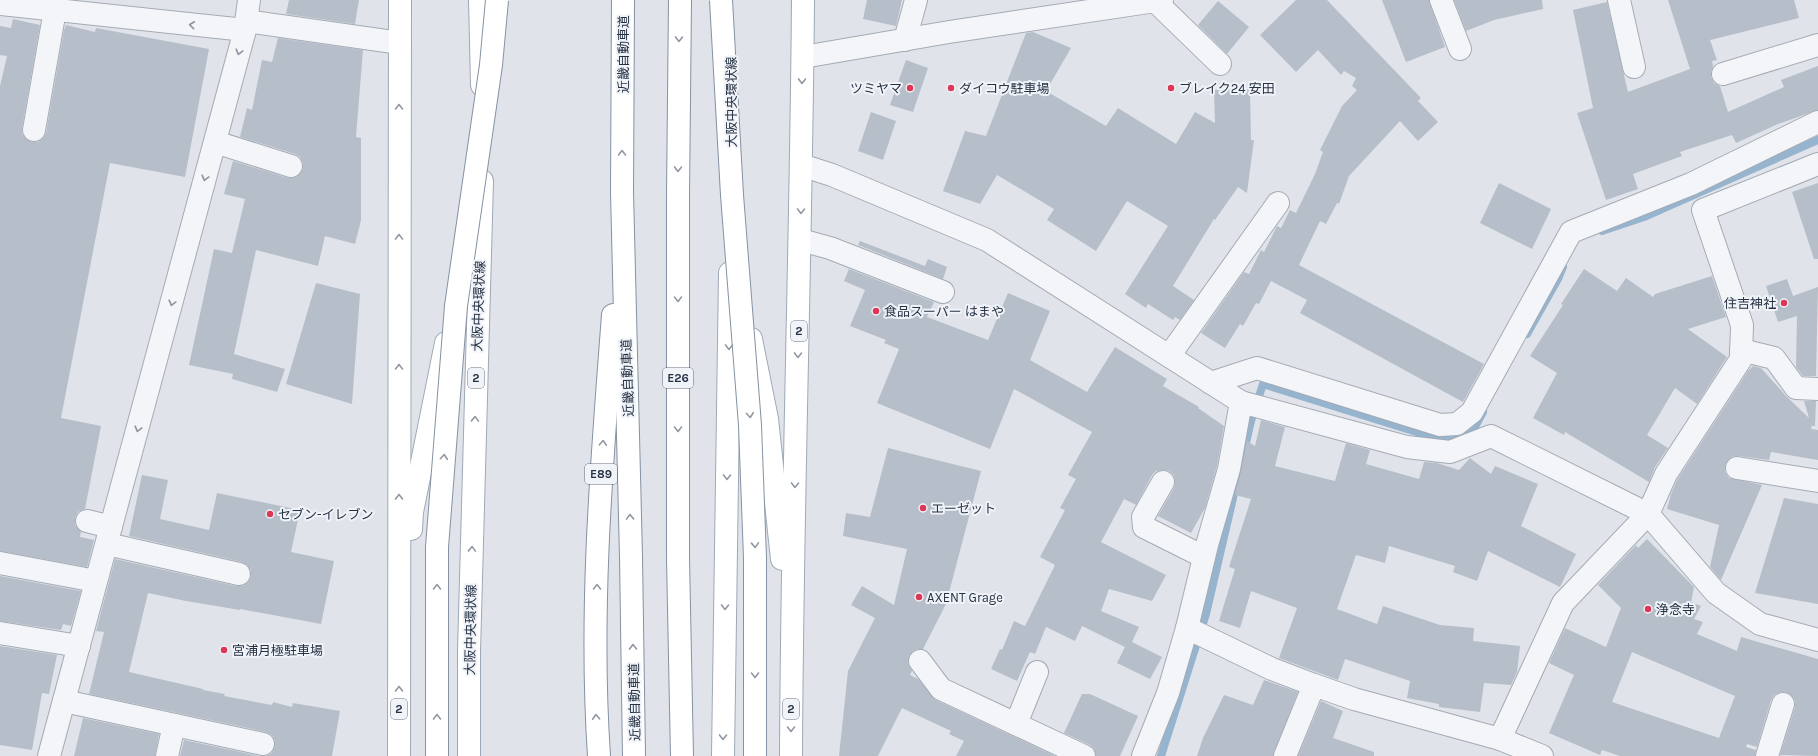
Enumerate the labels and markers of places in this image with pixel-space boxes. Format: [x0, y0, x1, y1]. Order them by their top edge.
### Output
place label: ツミヤマ [850, 81, 902, 96]
place label: ダイコウ駐車場 [959, 81, 1049, 96]
place label: ブレイク24 安田 [1179, 81, 1275, 96]
marker: ツミヤマ [905, 83, 915, 93]
marker: ダイコウ駐車場 [946, 83, 956, 93]
marker: ブレイク24 安田 [1166, 83, 1176, 93]
place label: 住吉神社 [1724, 296, 1776, 311]
marker: 住吉神社 [1779, 298, 1789, 308]
place label: 食品スーパー はまや [884, 304, 1004, 319]
marker: 食品スーパー はまや [871, 306, 881, 316]
place label: エーゼット [931, 501, 996, 516]
marker: エーゼット [918, 503, 928, 513]
place label: セブン-イレブン [278, 507, 374, 522]
marker: セブン-イレブン [265, 509, 275, 519]
place label: AXENT Grage [927, 590, 1003, 605]
marker: AXENT Grage [914, 592, 924, 602]
place label: 浄念寺 [1656, 602, 1695, 617]
marker: 浄念寺 [1643, 604, 1653, 614]
place label: 宮浦月極駐車場 [232, 643, 323, 658]
marker: 宮浦月極駐車場 [219, 645, 229, 655]

